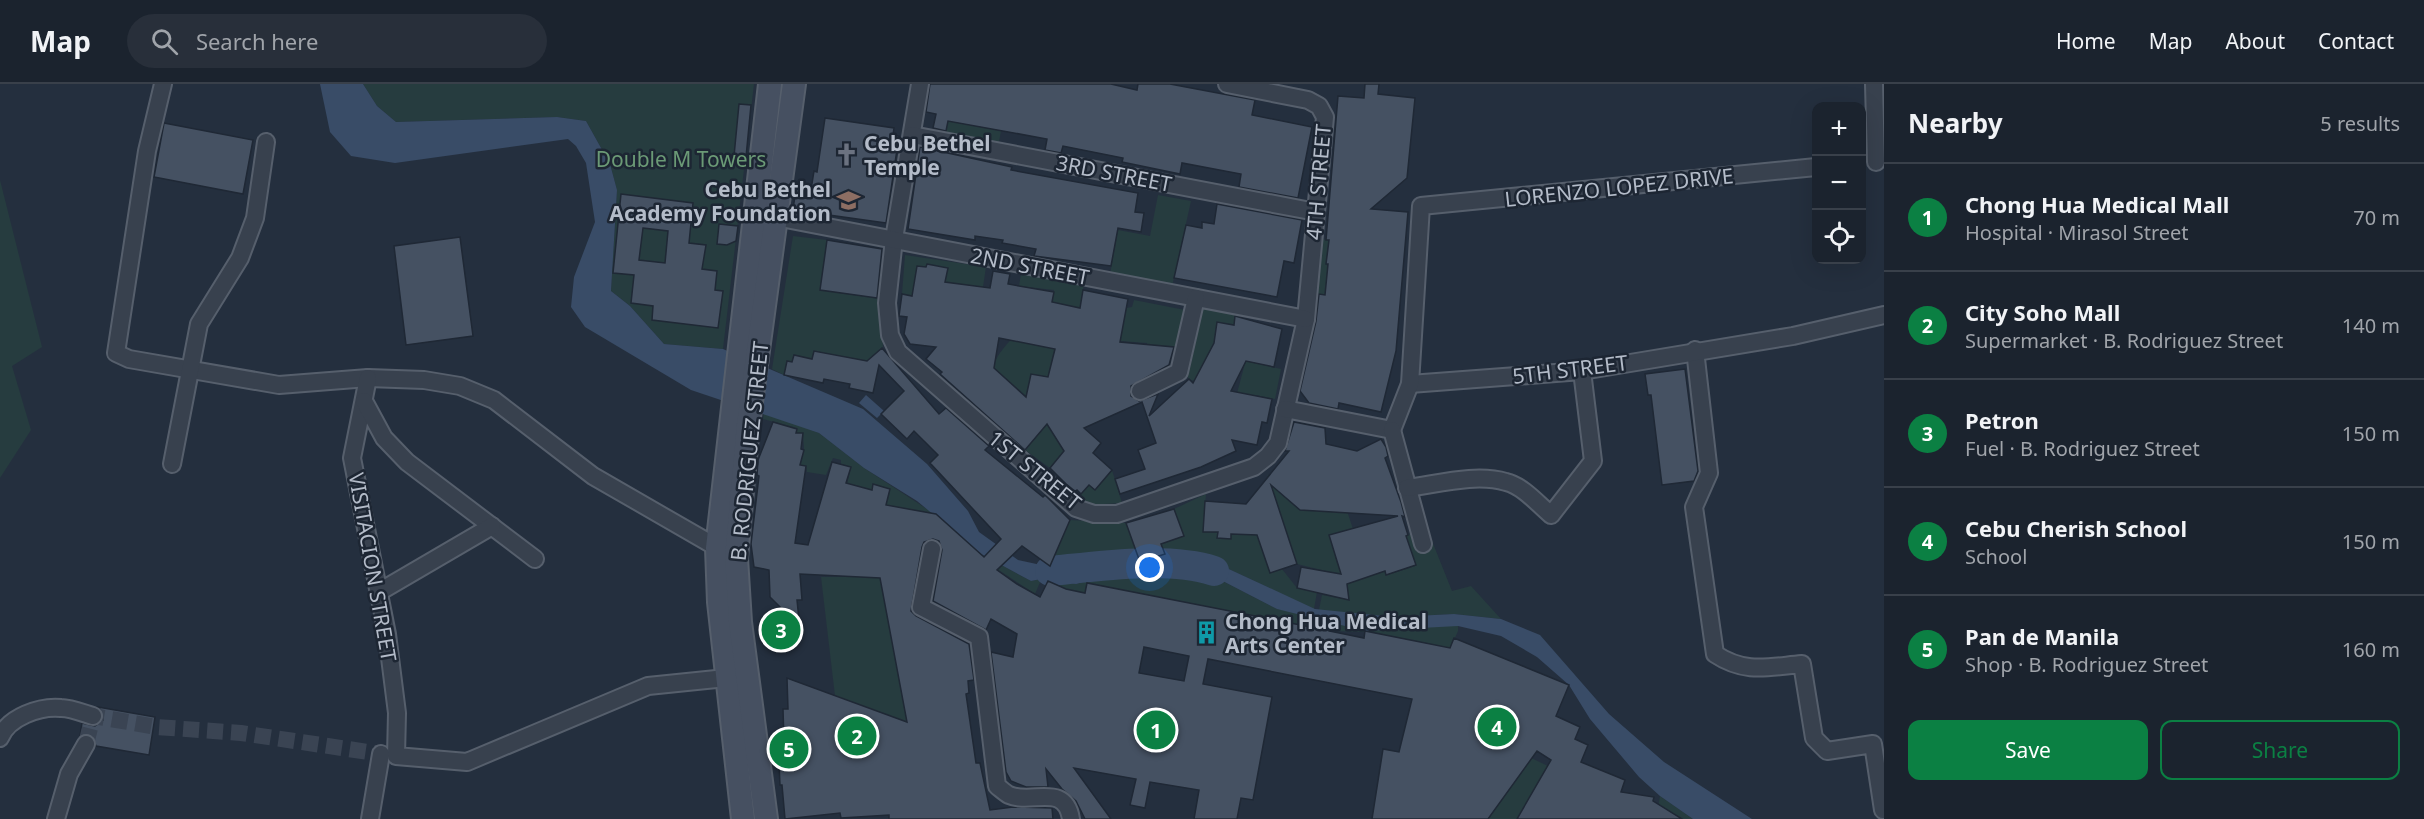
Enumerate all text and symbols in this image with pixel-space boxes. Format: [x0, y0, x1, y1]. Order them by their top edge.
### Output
search box [127, 14, 547, 68]
text: Map [30, 22, 91, 60]
icon: search [148, 25, 181, 58]
text: Search here [196, 26, 318, 56]
text: Home [2056, 27, 2116, 55]
text: Map [2149, 27, 2192, 55]
text: About [2225, 27, 2285, 55]
text: Contact [2318, 27, 2394, 55]
map controls [1812, 102, 1866, 264]
button: + [1812, 102, 1866, 156]
text: Nearby [1908, 105, 2003, 141]
text: 5 results [2320, 110, 2400, 137]
street label: 4TH STREET [1299, 123, 1337, 241]
place label: Cebu Bethel Temple [864, 129, 990, 181]
church icon: Cebu Bethel Temple [833, 142, 859, 168]
park label: Double M Towers [596, 145, 766, 173]
street label: 3RD STREET [1054, 148, 1174, 198]
button: − [1812, 156, 1866, 210]
street label: LORENZO LOPEZ DRIVE [1503, 161, 1735, 213]
place label: Cebu Bethel Academy Foundation [609, 175, 831, 227]
school or university icon: Cebu Bethel Academy Foundation [836, 188, 862, 214]
text: Chong Hua Medical Mall [1965, 189, 2229, 219]
text: 1 [1922, 204, 1933, 231]
text: 70 m [2353, 204, 2400, 231]
button: locate [1812, 210, 1866, 264]
text: Hospital · Mirasol Street [1965, 219, 2189, 246]
street label: 2ND STREET [968, 241, 1092, 291]
text: City Soho Mall [1965, 297, 2120, 327]
text: 2 [1922, 312, 1933, 339]
text: 140 m [2342, 312, 2400, 339]
text: Supermarket · B. Rodriguez Street [1965, 327, 2283, 354]
street label: B. RODRIGUEZ STREET [724, 340, 774, 562]
street label: 5TH STREET [1511, 348, 1630, 390]
text: Petron [1965, 405, 2039, 435]
text: 3 [1922, 420, 1933, 447]
text: 150 m [2342, 420, 2400, 447]
street label: 1ST STREET [983, 424, 1088, 516]
text: Fuel · B. Rodriguez Street [1965, 435, 2200, 462]
street label: VISITACION STREET [343, 470, 403, 664]
text: Cebu Cherish School [1965, 513, 2187, 543]
text: 4 [1922, 528, 1933, 555]
text: 150 m [2342, 528, 2400, 555]
text: School [1965, 543, 2027, 570]
your location [1135, 553, 1164, 582]
place label: Chong Hua Medical Arts Center [1225, 607, 1427, 659]
pin: 3 [762, 608, 800, 652]
building icon: Chong Hua Medical Arts Center [1194, 620, 1220, 646]
text: Pan de Manila [1965, 621, 2119, 651]
text: 5 [1922, 636, 1933, 663]
text: 160 m [2342, 636, 2400, 663]
text: Shop · B. Rodriguez Street [1965, 651, 2208, 678]
pin: 4 [1478, 704, 1516, 750]
pin: 1 [1136, 708, 1176, 752]
pin: 2 [838, 714, 876, 758]
button: Save [1908, 720, 2148, 780]
button: Share [2160, 720, 2400, 780]
pin: 5 [770, 726, 808, 772]

